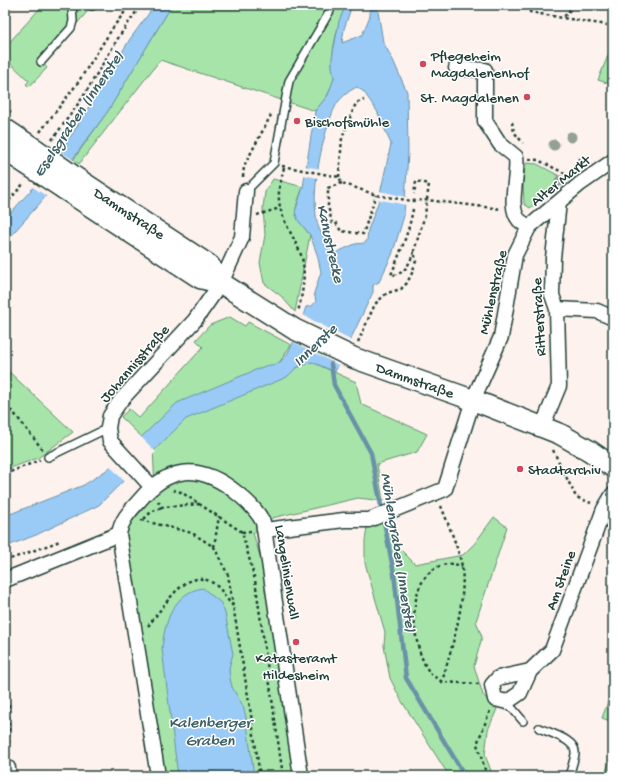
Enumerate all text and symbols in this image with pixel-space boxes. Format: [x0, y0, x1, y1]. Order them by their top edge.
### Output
water label: Eselsgraben (Innerste) [31, 48, 129, 182]
place label: Pflegeheim Magdalenenhof [430, 48, 530, 83]
marker: Pflegeheim Magdalenenhof [418, 59, 428, 69]
place label: St. Magdalenen [420, 90, 519, 108]
marker: St. Magdalenen [522, 92, 532, 102]
place label: Bischofsmühle [304, 114, 390, 132]
marker: Bischofsmühle [292, 116, 302, 126]
street label: Alter Markt [528, 151, 596, 211]
street label: Dammstraße [89, 184, 168, 245]
water label: Kanustrecke [310, 203, 347, 286]
street label: Mühlenstraße [476, 248, 512, 336]
street label: Ritterstraße [529, 277, 551, 357]
water label: Innerste [291, 321, 343, 372]
street label: Johannisstraße [97, 322, 174, 407]
street label: Dammstraße [372, 359, 456, 404]
place label: Stadtarchiv [528, 462, 601, 480]
marker: Stadtarchiv [515, 464, 525, 474]
water label: Mühlengraben (Innerste) [375, 472, 419, 634]
street label: Langelinienwall [270, 524, 302, 621]
street label: Am Steine [543, 548, 581, 613]
marker: Katasteramt Hildesheim [291, 637, 301, 647]
place label: Katasteramt Hildesheim [256, 650, 338, 685]
water label: Kalenberger Graben [169, 715, 255, 752]

